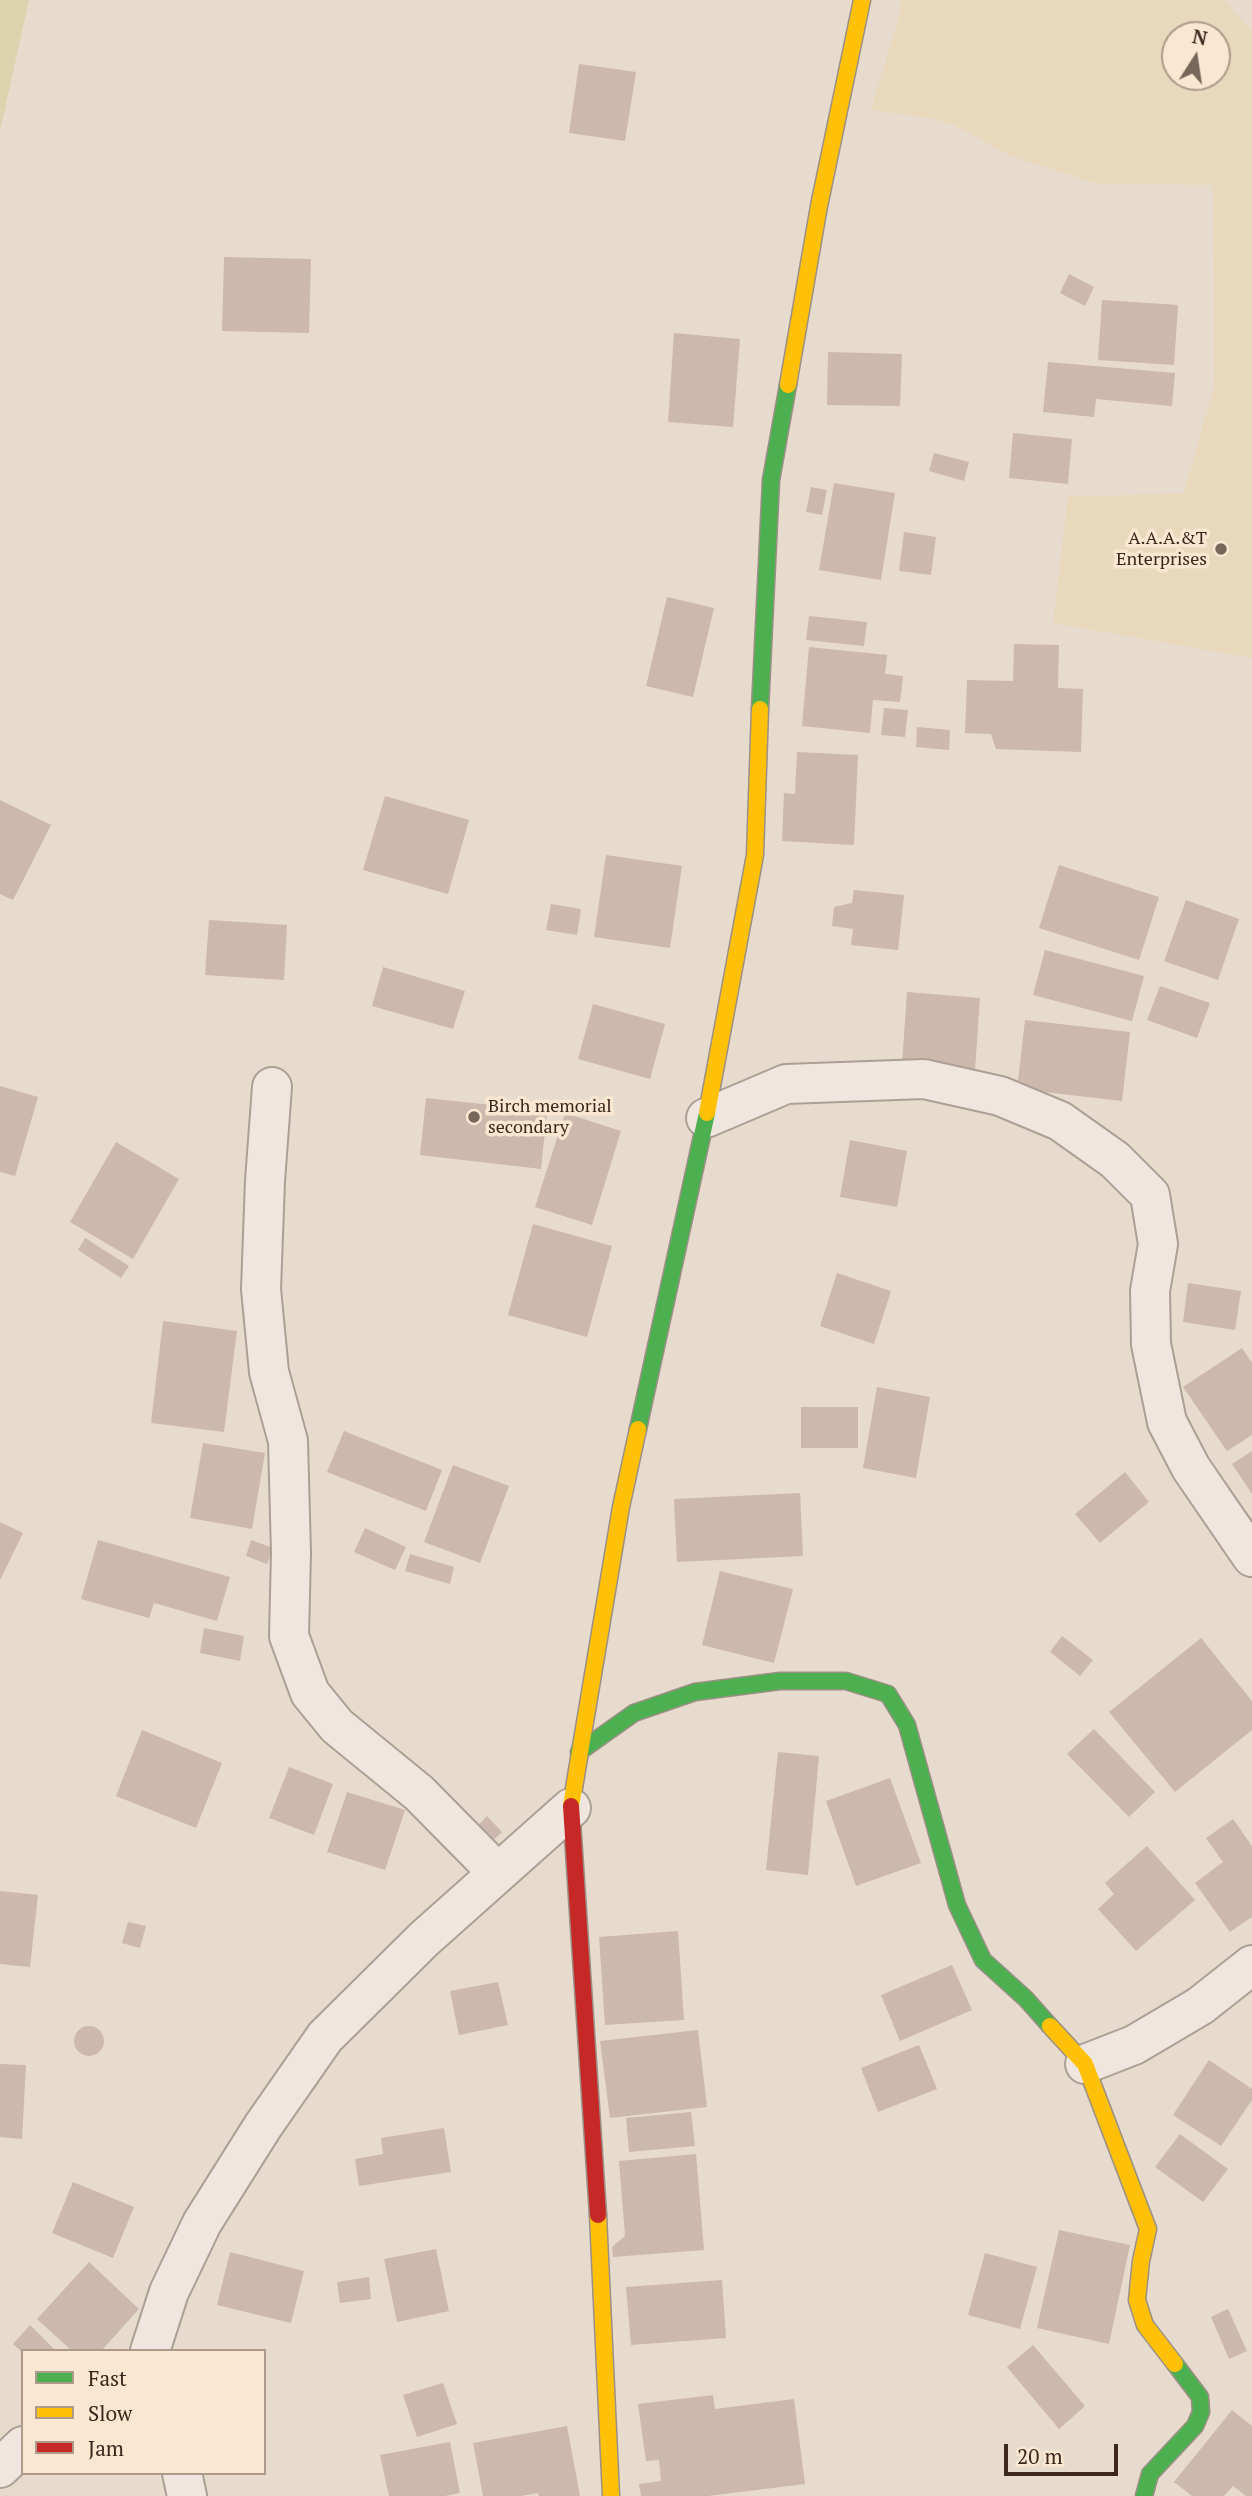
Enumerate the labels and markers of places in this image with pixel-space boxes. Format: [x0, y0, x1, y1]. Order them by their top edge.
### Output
place label: A.A.A.&T Enterprises [1116, 528, 1207, 570]
marker: A.A.A.&T Enterprises [1213, 541, 1229, 557]
place label: Birch memorial secondary [488, 1096, 612, 1138]
marker: Birch memorial secondary [466, 1109, 482, 1125]

